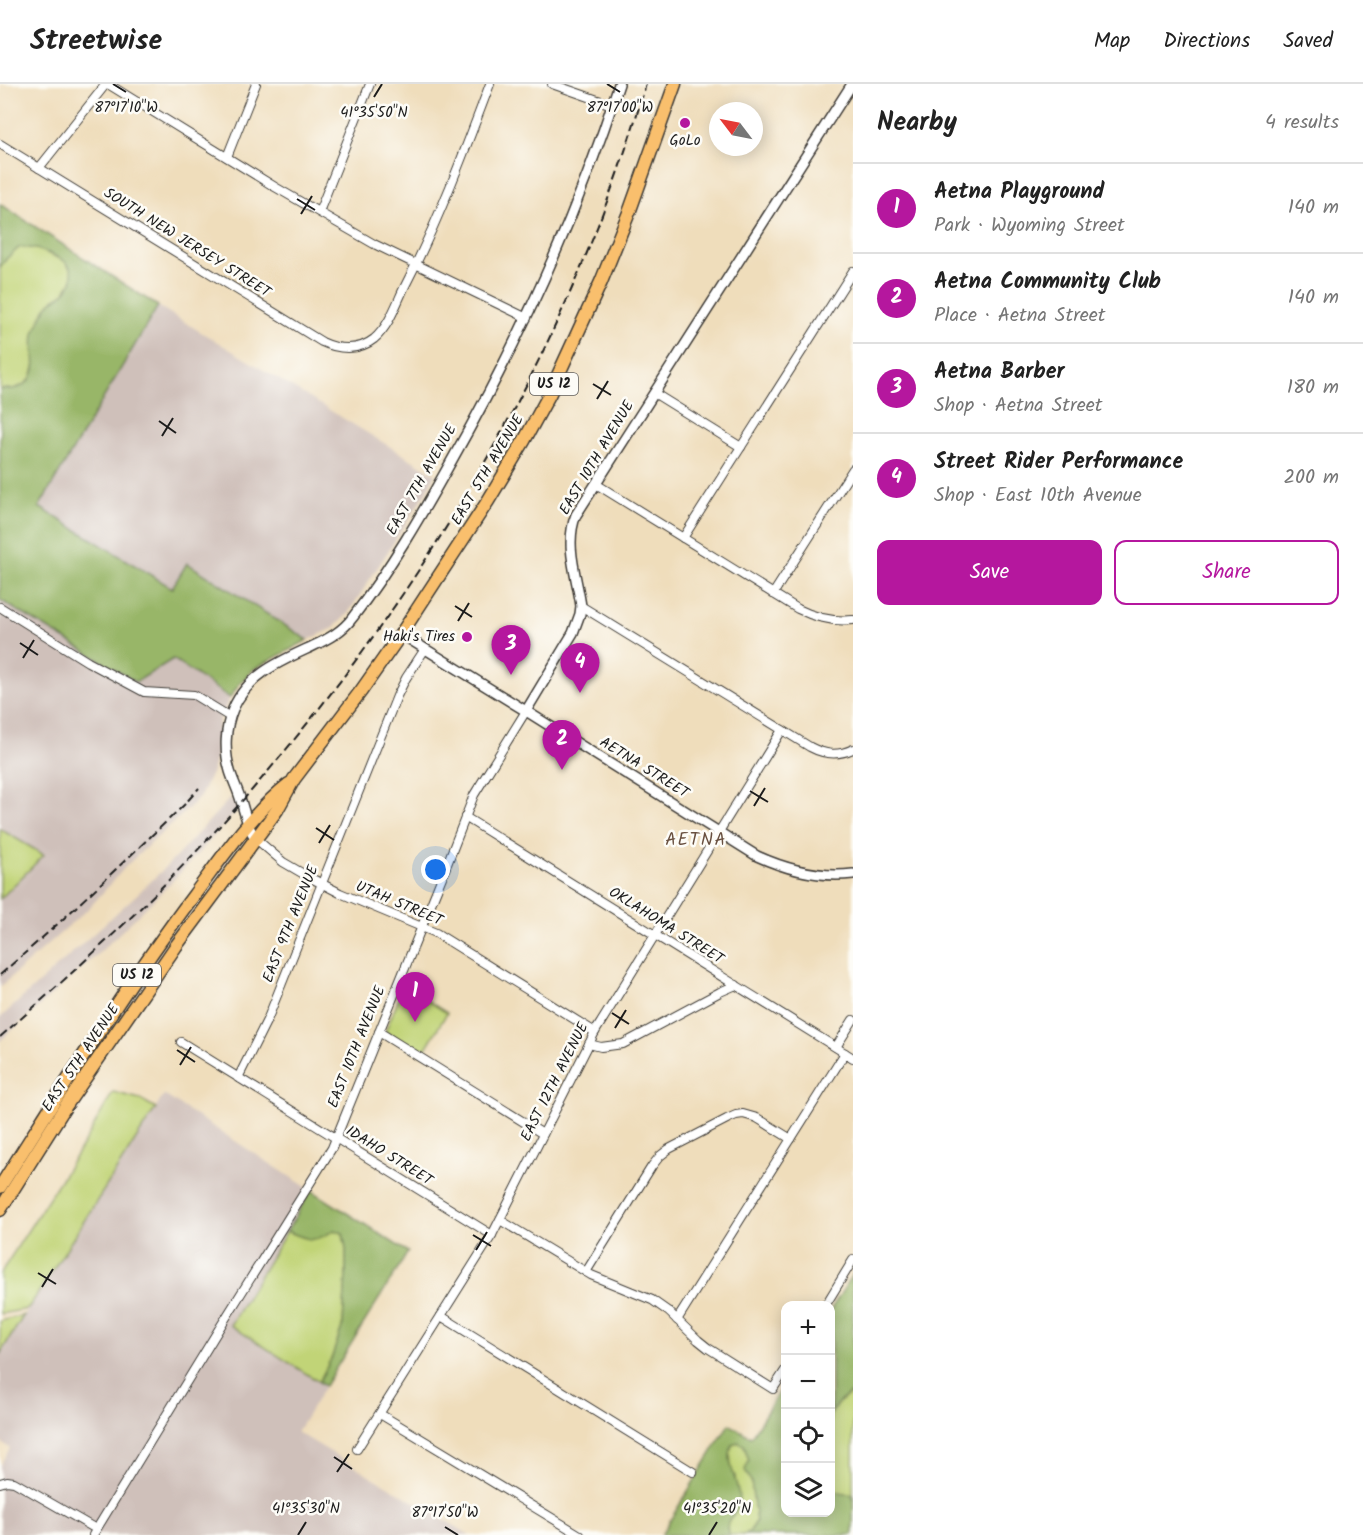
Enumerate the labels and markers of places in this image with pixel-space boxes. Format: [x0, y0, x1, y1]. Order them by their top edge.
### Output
marker: GoLo [678, 116, 692, 130]
place label: GoLo [670, 129, 701, 153]
place label: Haki's Tires [383, 625, 456, 649]
pin: 3 [492, 626, 530, 675]
marker: Haki's Tires [460, 630, 474, 644]
pin: 4 [560, 644, 600, 693]
pin: 2 [542, 720, 582, 770]
pin: 1 [396, 972, 434, 1022]

